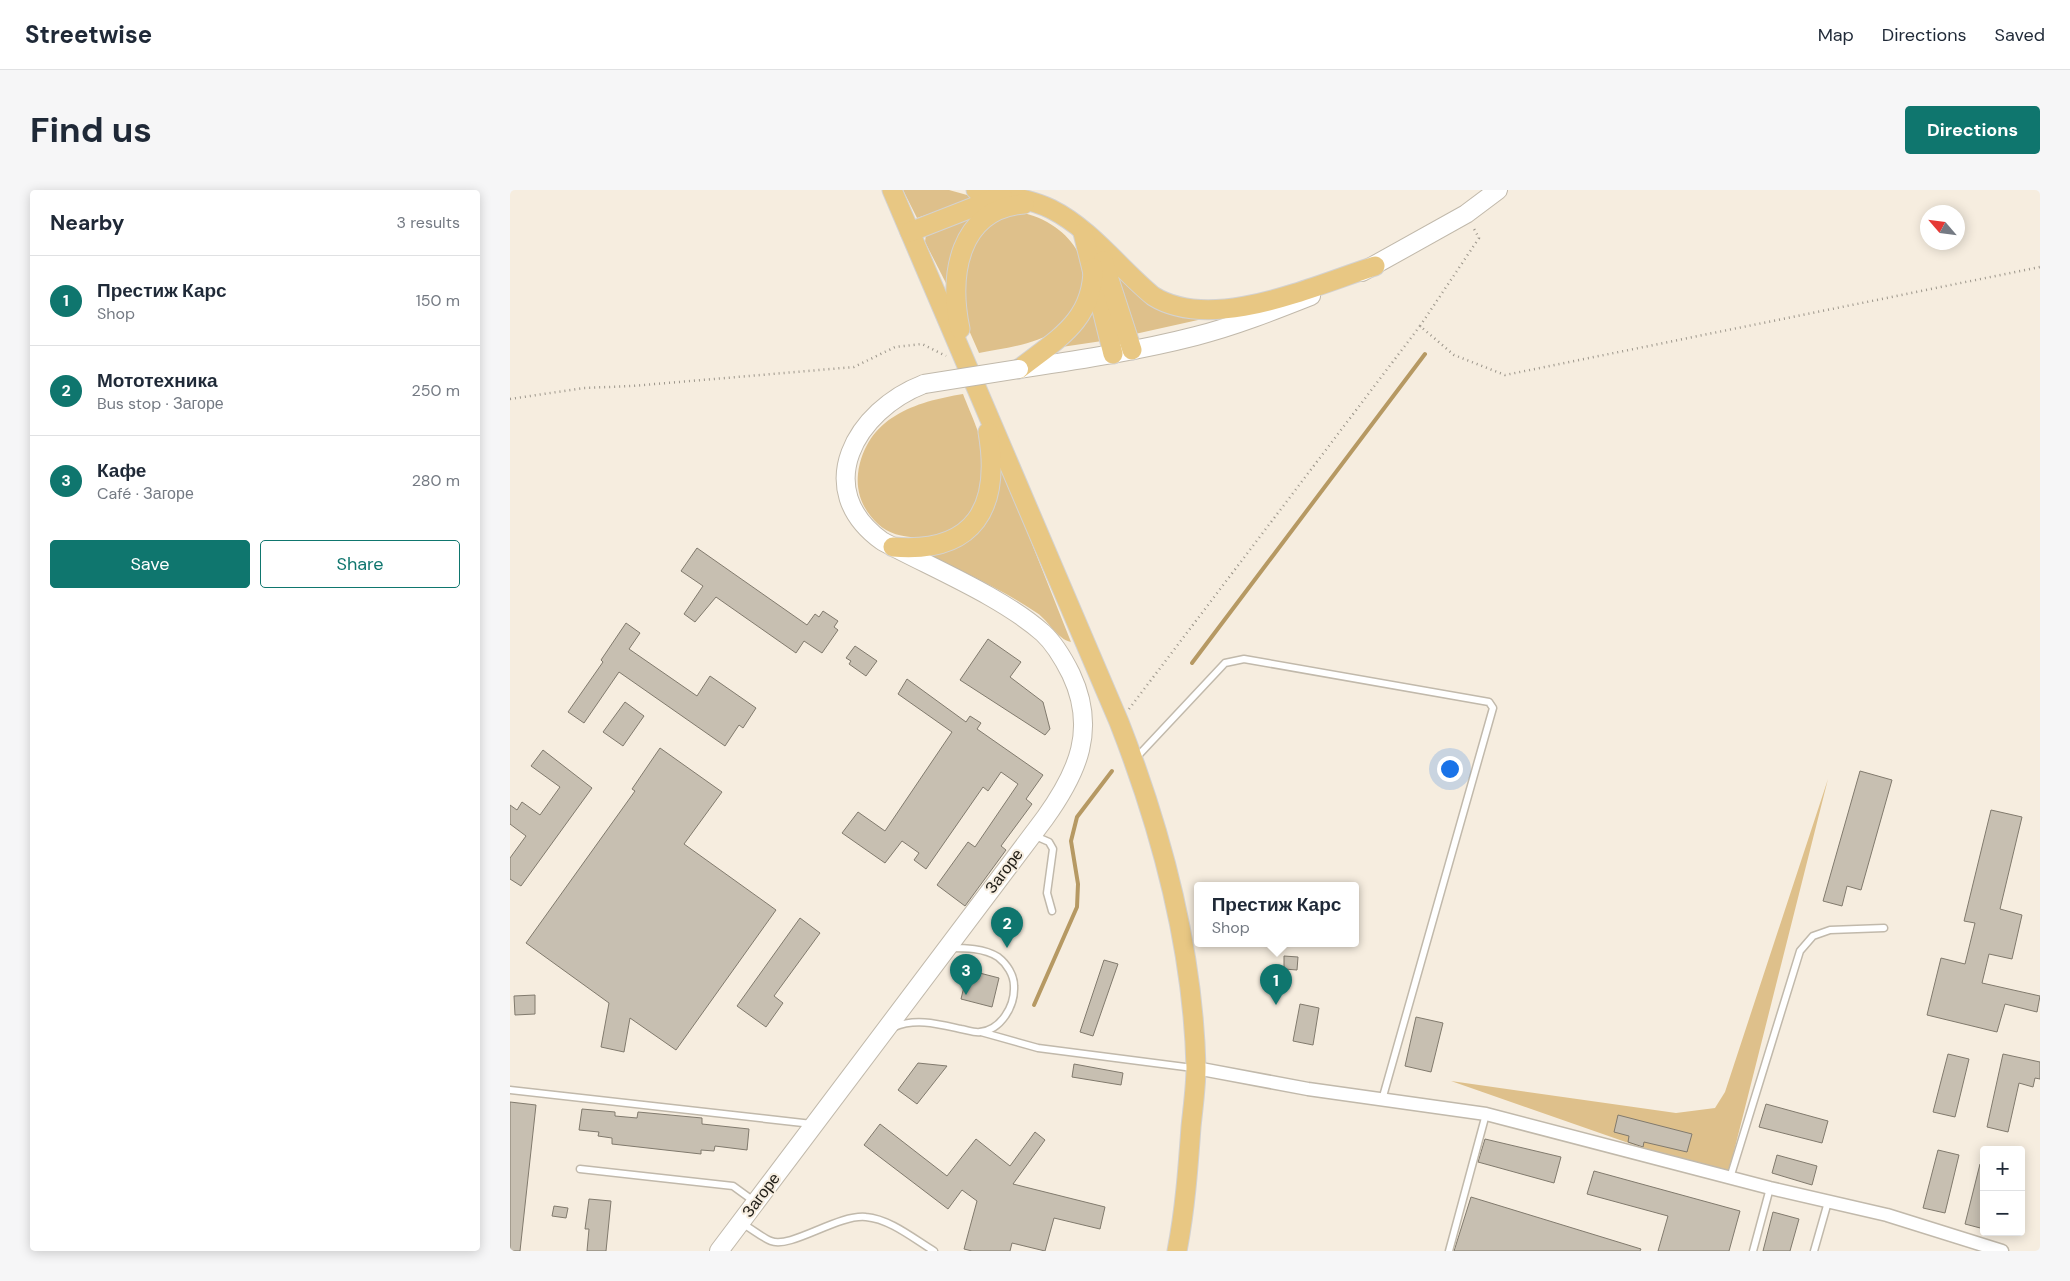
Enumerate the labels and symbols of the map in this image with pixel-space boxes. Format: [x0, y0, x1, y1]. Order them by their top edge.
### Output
north arrow [1920, 205, 1965, 250]
your location [1437, 756, 1463, 782]
street label: Загоре [980, 844, 1028, 898]
pin: 2 [991, 907, 1023, 948]
pin: 3 [950, 954, 982, 995]
pin: 1 [1260, 964, 1292, 1005]
street label: Загоре [737, 1168, 785, 1222]

